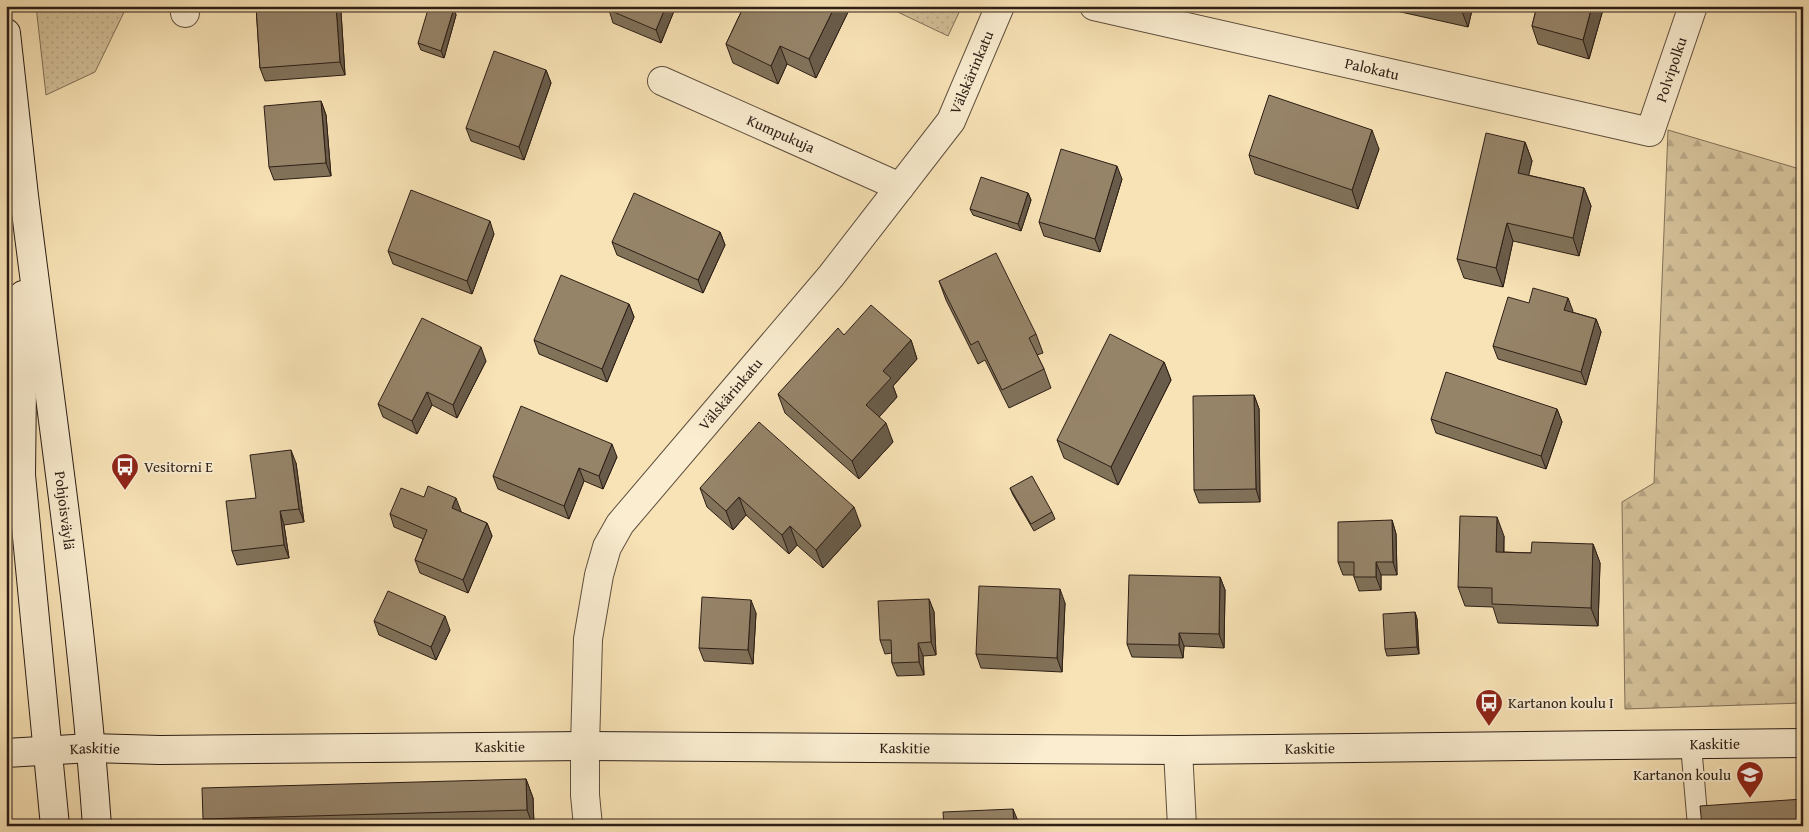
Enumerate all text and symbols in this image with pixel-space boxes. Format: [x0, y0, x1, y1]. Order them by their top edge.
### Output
street label: Välskärinkatu [944, 27, 999, 117]
street label: Polvipolku [1650, 33, 1692, 105]
street label: Palokatu [1343, 52, 1402, 85]
street label: Kumpukuja [744, 109, 818, 158]
street label: Välskärinkatu [693, 353, 767, 435]
bus stop icon: Vesitorni E [110, 452, 140, 491]
place label: Vesitorni E [144, 456, 213, 477]
street label: Pohjoisväylä [50, 470, 80, 551]
bus stop icon: Kartanon koulu I [1474, 688, 1504, 727]
place label: Kartanon koulu I [1508, 692, 1614, 713]
street label: Kaskitie [1689, 733, 1740, 754]
street label: Kaskitie [475, 736, 525, 757]
street label: Kaskitie [69, 737, 120, 759]
street label: Kaskitie [880, 737, 930, 758]
street label: Kaskitie [1284, 737, 1335, 759]
school or university icon: Kartanon koulu [1735, 760, 1765, 799]
place label: Kartanon koulu [1633, 764, 1732, 785]

